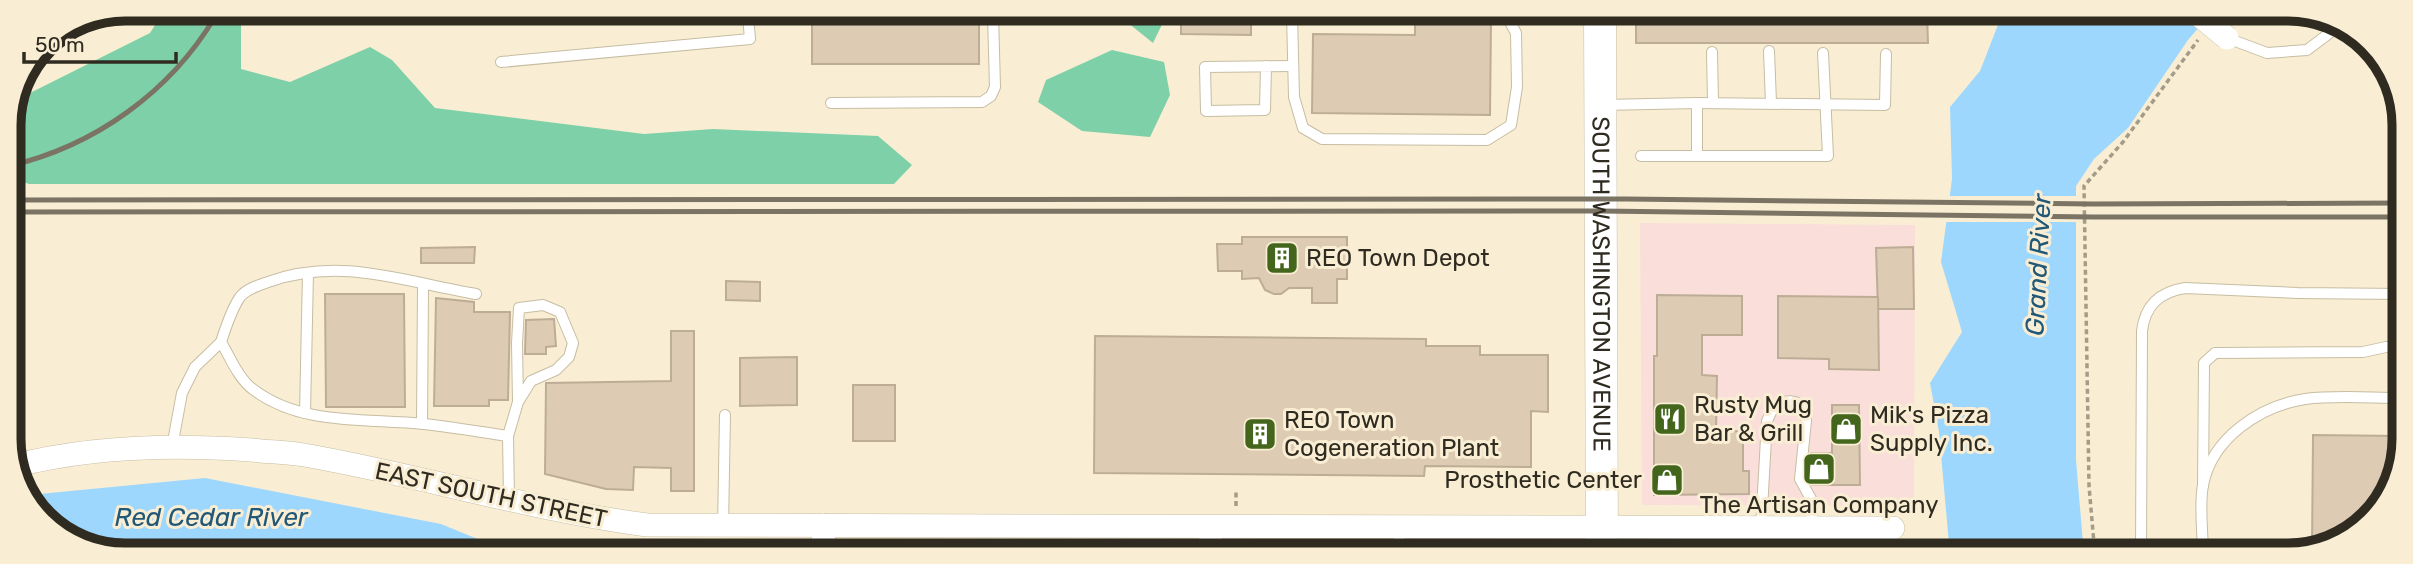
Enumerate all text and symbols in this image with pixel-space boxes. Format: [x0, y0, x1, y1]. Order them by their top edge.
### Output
scale bar [24, 21, 177, 65]
text: 50 m [35, 32, 85, 57]
street label: SOUTH WASHINGTON AVENUE [1586, 116, 1616, 452]
water label: Grand River [2019, 192, 2058, 337]
building icon: REO Town Depot [1263, 239, 1301, 277]
place label: REO Town Depot [1306, 244, 1490, 272]
place label: Rusty Mug Bar & Grill [1694, 391, 1812, 447]
restaurant icon: Rusty Mug Bar & Grill [1651, 400, 1689, 438]
place label: Mik's Pizza Supply Inc. [1870, 401, 1993, 457]
place label: REO Town Cogeneration Plant [1284, 406, 1499, 462]
shop icon: Mik's Pizza Supply Inc. [1827, 410, 1865, 448]
building icon: REO Town Cogeneration Plant [1241, 415, 1279, 453]
shop icon: The Artisan Company [1800, 450, 1838, 488]
street label: EAST SOUTH STREET [372, 457, 610, 533]
shop icon: Prosthetic Center [1648, 461, 1686, 499]
place label: Prosthetic Center [1444, 466, 1642, 494]
place label: The Artisan Company [1699, 491, 1939, 519]
water label: Red Cedar River [114, 502, 309, 533]

